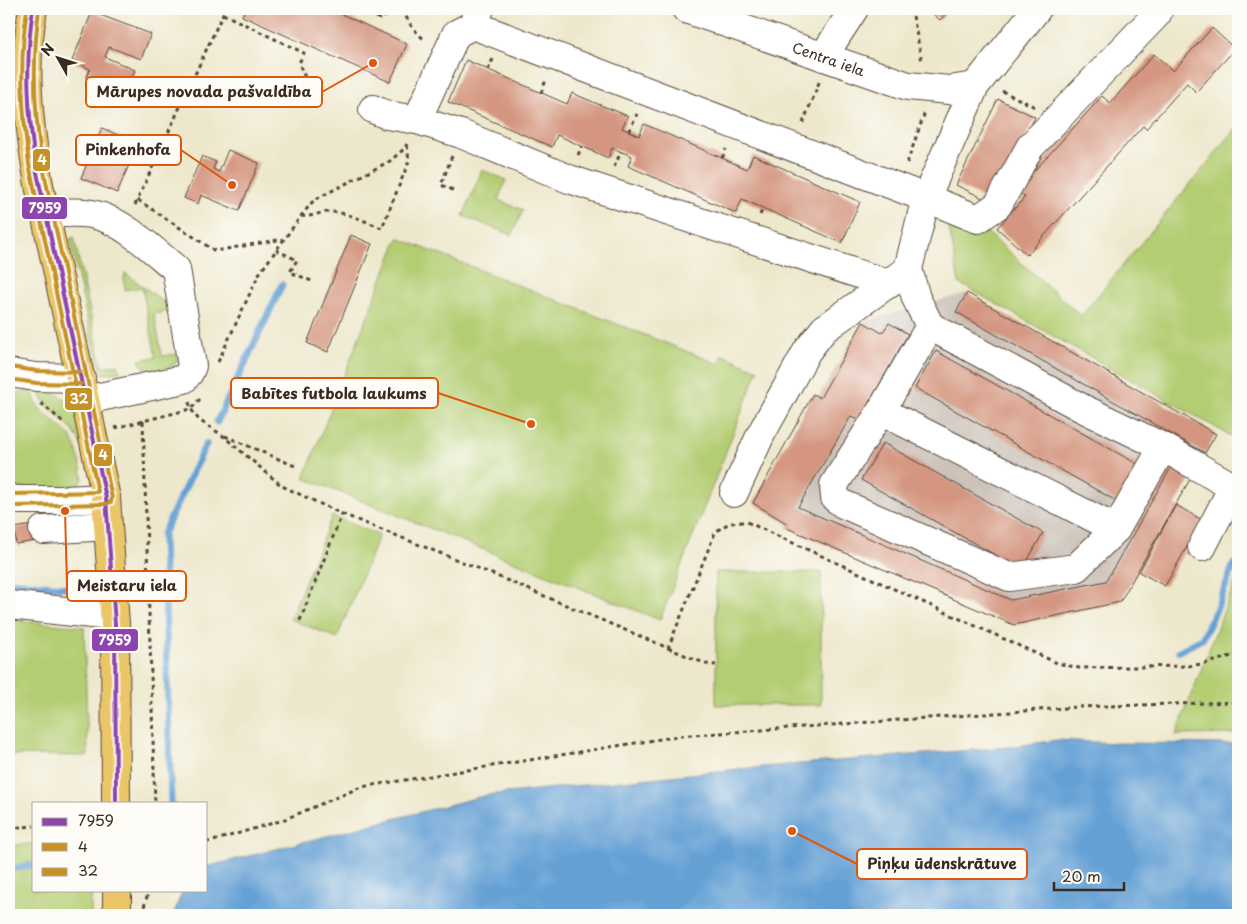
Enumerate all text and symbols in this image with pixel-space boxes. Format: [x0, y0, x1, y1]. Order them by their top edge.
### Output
north arrow [32, 32, 82, 82]
street label: Centra iela [790, 36, 869, 81]
text: N [36, 39, 59, 60]
callout: Mārupes novada pašvaldība [86, 77, 322, 107]
text: Mārupes novada pašvaldība [96, 79, 312, 102]
callout: Pinkenhofa [76, 135, 181, 165]
text: Pinkenhofa [85, 137, 171, 160]
line badge: 4 [32, 148, 51, 172]
text: 4 [37, 149, 47, 170]
line badge: 7959 [21, 196, 68, 220]
text: 7959 [28, 197, 62, 218]
callout: Babītes futbola laukums [231, 378, 438, 408]
text: Babītes futbola laukums [241, 381, 427, 404]
line badge: 32 [64, 387, 93, 411]
text: 32 [70, 388, 89, 409]
line badge: 4 [93, 443, 113, 467]
text: 4 [98, 444, 108, 465]
callout: Meistaru iela [67, 571, 186, 601]
text: Meistaru iela [77, 573, 177, 596]
line badge: 7959 [91, 628, 139, 652]
text: 7959 [98, 629, 132, 650]
legend [32, 802, 208, 892]
text: 7959 [78, 808, 114, 831]
text: 4 [78, 834, 88, 857]
callout: Piņķu ūdenskrātuve [857, 849, 1027, 879]
text: Piņķu ūdenskrātuve [867, 851, 1017, 874]
text: 32 [78, 858, 98, 881]
scale bar [1054, 859, 1124, 891]
text: 20 m [1062, 864, 1101, 887]

